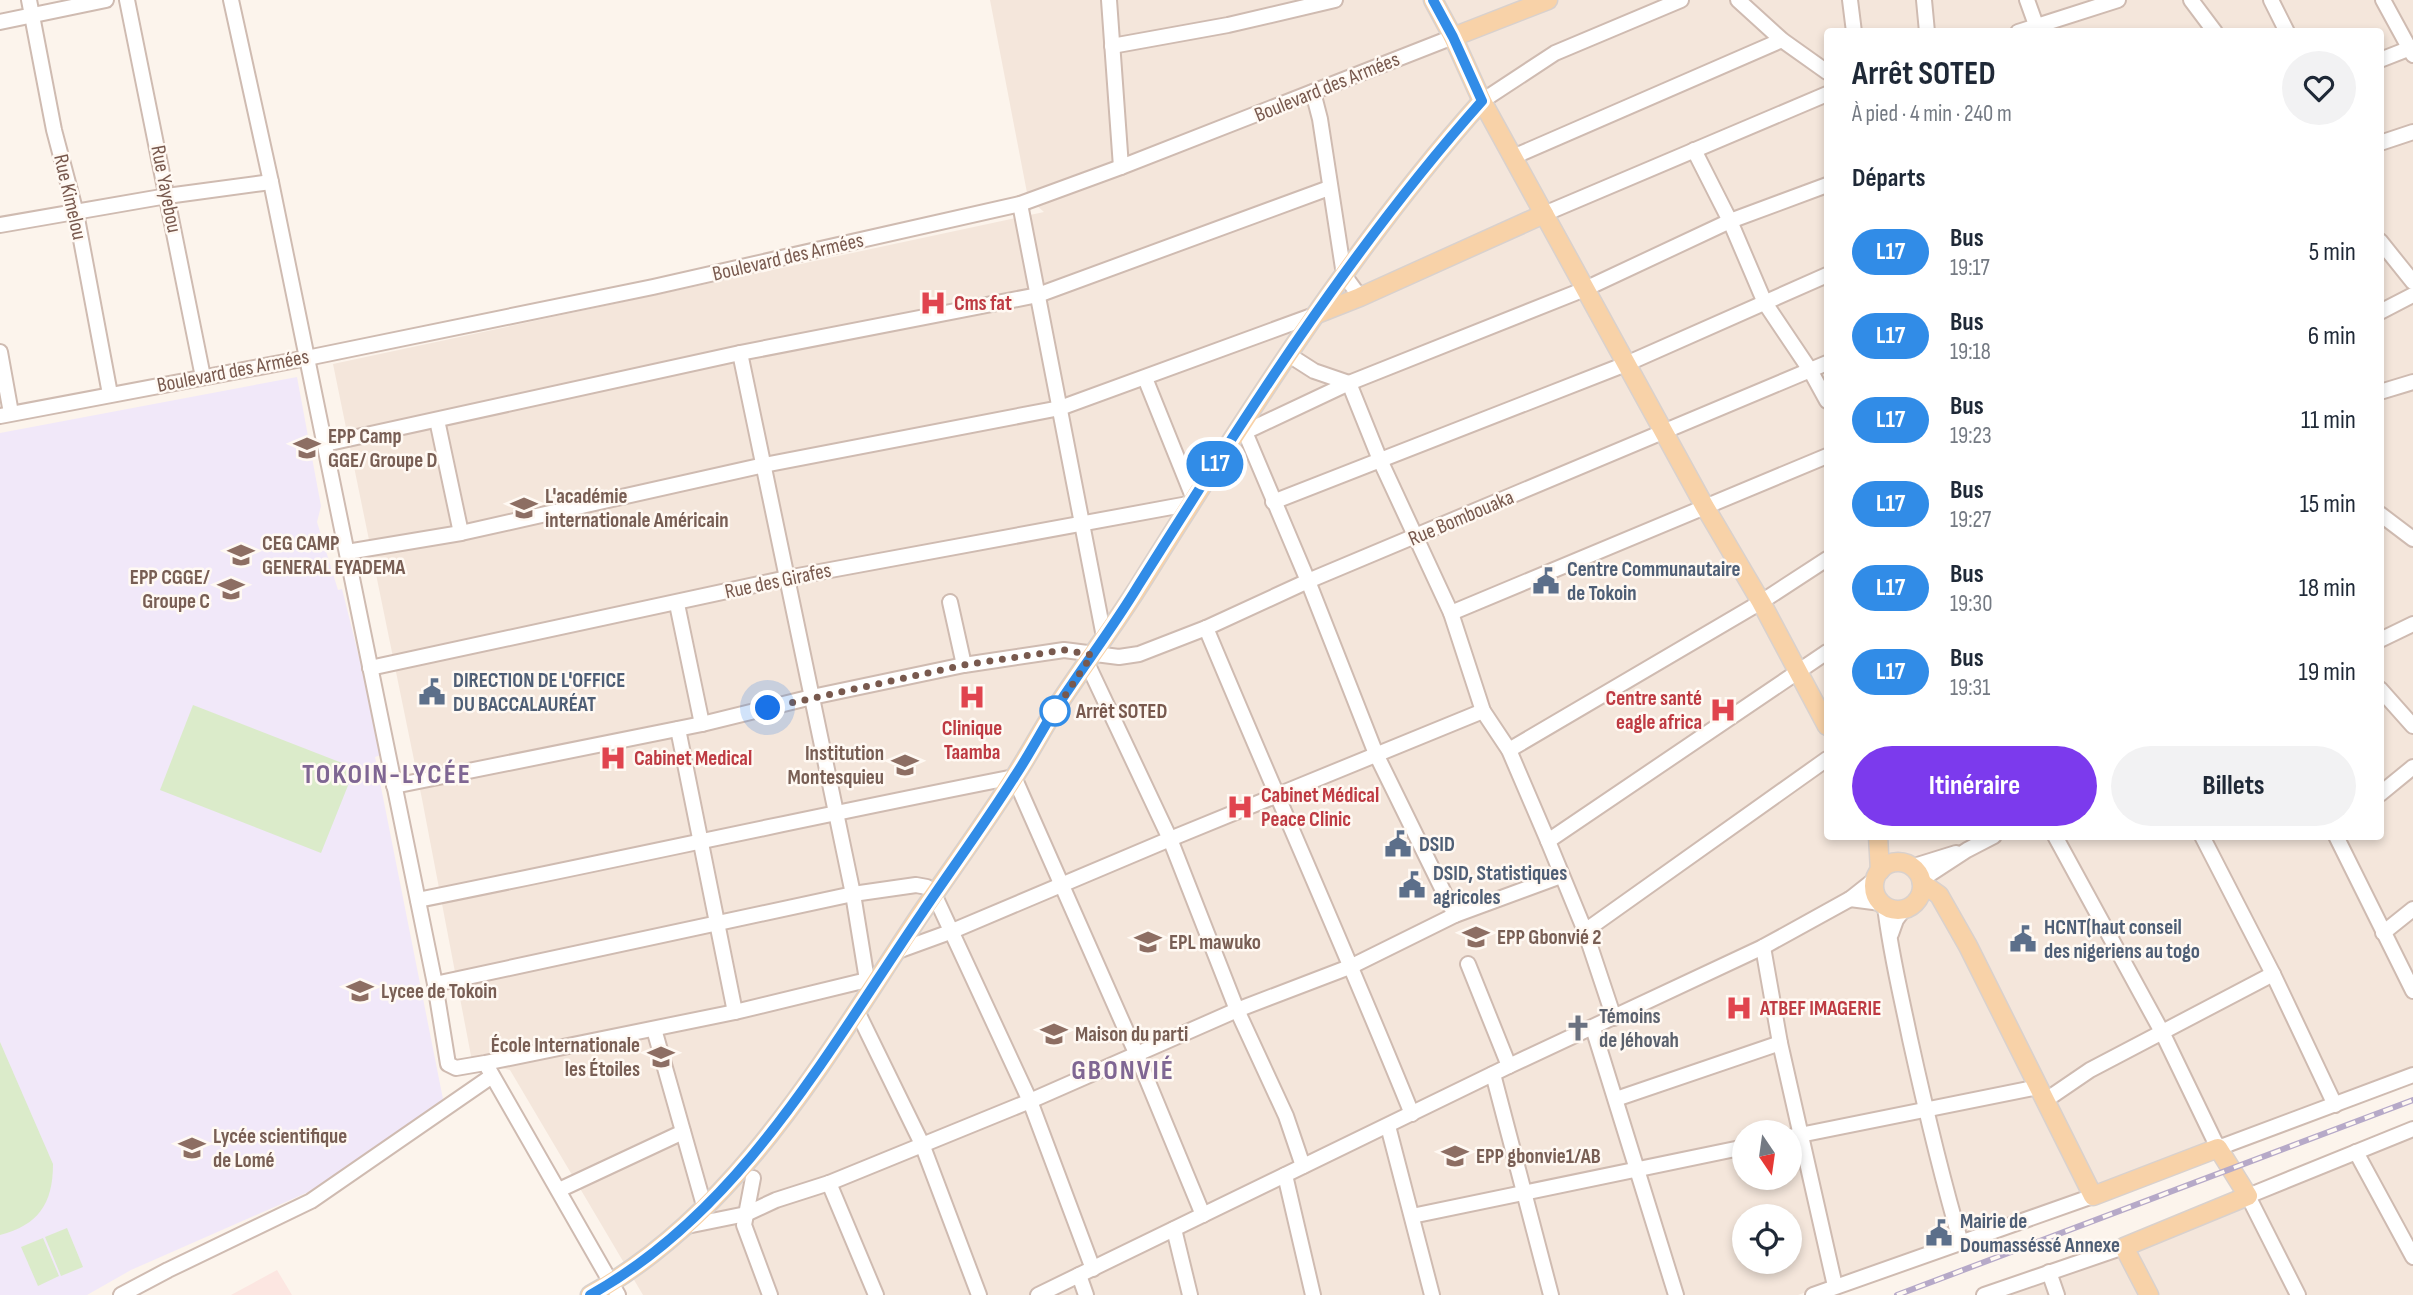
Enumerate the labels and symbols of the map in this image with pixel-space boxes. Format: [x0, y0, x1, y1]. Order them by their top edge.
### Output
street label: Boulevard des Armées [1251, 47, 1403, 127]
street label: Rue Yayebou [145, 143, 187, 235]
street label: Rue Kimelou [48, 152, 92, 242]
street label: Boulevard des Armées [710, 227, 866, 287]
hospital icon: Cms fat [918, 288, 948, 318]
place label: Cms fat [954, 291, 1012, 316]
street label: Boulevard des Armées [155, 344, 311, 398]
place label: EPP Camp GGE/ Groupe D [328, 424, 437, 473]
school or university icon: EPP Camp GGE/ Groupe D [292, 433, 322, 463]
line badge: L17 [1175, 441, 1255, 487]
place label: L'académie internationale Américain [545, 484, 729, 533]
street label: Rue Bombouaka [1404, 485, 1518, 551]
school or university icon: L'académie internationale Américain [509, 493, 539, 523]
place label: CEG CAMP GENERAL EYADEMA [262, 531, 406, 580]
school or university icon: CEG CAMP GENERAL EYADEMA [226, 540, 256, 570]
place label: Centre Communautaire de Tokoin [1567, 557, 1740, 606]
street label: Rue des Girafes [723, 558, 833, 604]
place label: EPP CGGE/ Groupe C [130, 565, 210, 614]
public building icon: Centre Communautaire de Tokoin [1531, 566, 1561, 596]
school or university icon: EPP CGGE/ Groupe C [216, 574, 246, 604]
place label: DIRECTION DE L'OFFICE DU BACCALAURÉAT [453, 668, 625, 717]
public building icon: DIRECTION DE L'OFFICE DU BACCALAURÉAT [417, 677, 447, 707]
hospital icon: Clinique Taamba [957, 682, 987, 712]
place label: Centre santé eagle africa [1606, 686, 1702, 735]
your location [750, 690, 785, 725]
hospital icon: Centre santé eagle africa [1708, 695, 1738, 725]
marker: Arrêt SOTED [1040, 696, 1070, 726]
place label: Arrêt SOTED [1075, 699, 1167, 724]
place label: Clinique Taamba [942, 716, 1002, 765]
place label: Institution Montesquieu [788, 741, 884, 790]
hospital icon: Cabinet Medical [598, 743, 628, 773]
place label: Cabinet Medical [634, 746, 752, 771]
school or university icon: Institution Montesquieu [890, 750, 920, 780]
district label: TOKOIN-LYCÉE [302, 758, 472, 791]
place label: Cabinet Médical Peace Clinic [1261, 783, 1379, 832]
hospital icon: Cabinet Médical Peace Clinic [1225, 792, 1255, 822]
public building icon: DSID [1383, 829, 1413, 859]
place label: DSID [1419, 832, 1455, 857]
place label: DSID, Statistiques agricoles [1433, 861, 1567, 910]
public building icon: DSID, Statistiques agricoles [1397, 870, 1427, 900]
place label: HCNT(haut conseil des nigeriens au togo [2044, 915, 2200, 964]
school or university icon: EPP Gbonvié 2 [1461, 922, 1491, 952]
public building icon: HCNT(haut conseil des nigeriens au togo [2008, 924, 2038, 954]
place label: EPP Gbonvié 2 [1497, 925, 1601, 950]
school or university icon: EPL mawuko [1133, 927, 1163, 957]
place label: EPL mawuko [1169, 930, 1261, 955]
school or university icon: Lycee de Tokoin [345, 976, 375, 1006]
place label: Lycee de Tokoin [381, 979, 497, 1004]
hospital icon: ATBEF IMAGERIE [1724, 993, 1754, 1023]
place label: ATBEF IMAGERIE [1759, 996, 1881, 1021]
place label: Témoins de Jéhovah [1599, 1004, 1679, 1053]
church icon: Témoins de Jéhovah [1563, 1013, 1593, 1043]
school or university icon: Maison du parti [1039, 1019, 1069, 1049]
place label: Maison du parti [1075, 1022, 1188, 1047]
place label: École Internationale les Étoiles [491, 1033, 640, 1082]
school or university icon: École Internationale les Étoiles [646, 1042, 676, 1072]
district label: GBONVIÉ [1071, 1054, 1175, 1087]
north arrow [1732, 1120, 1802, 1190]
place label: Lycée scientifique de Lomé [213, 1124, 347, 1173]
school or university icon: Lycée scientifique de Lomé [177, 1133, 207, 1163]
school or university icon: EPP gbonvie1/AB [1440, 1141, 1470, 1171]
place label: EPP gbonvie1/AB [1476, 1144, 1601, 1169]
place label: Mairie de Doumasséssé Annexe [1960, 1209, 2120, 1258]
public building icon: Mairie de Doumasséssé Annexe [1924, 1218, 1954, 1248]

